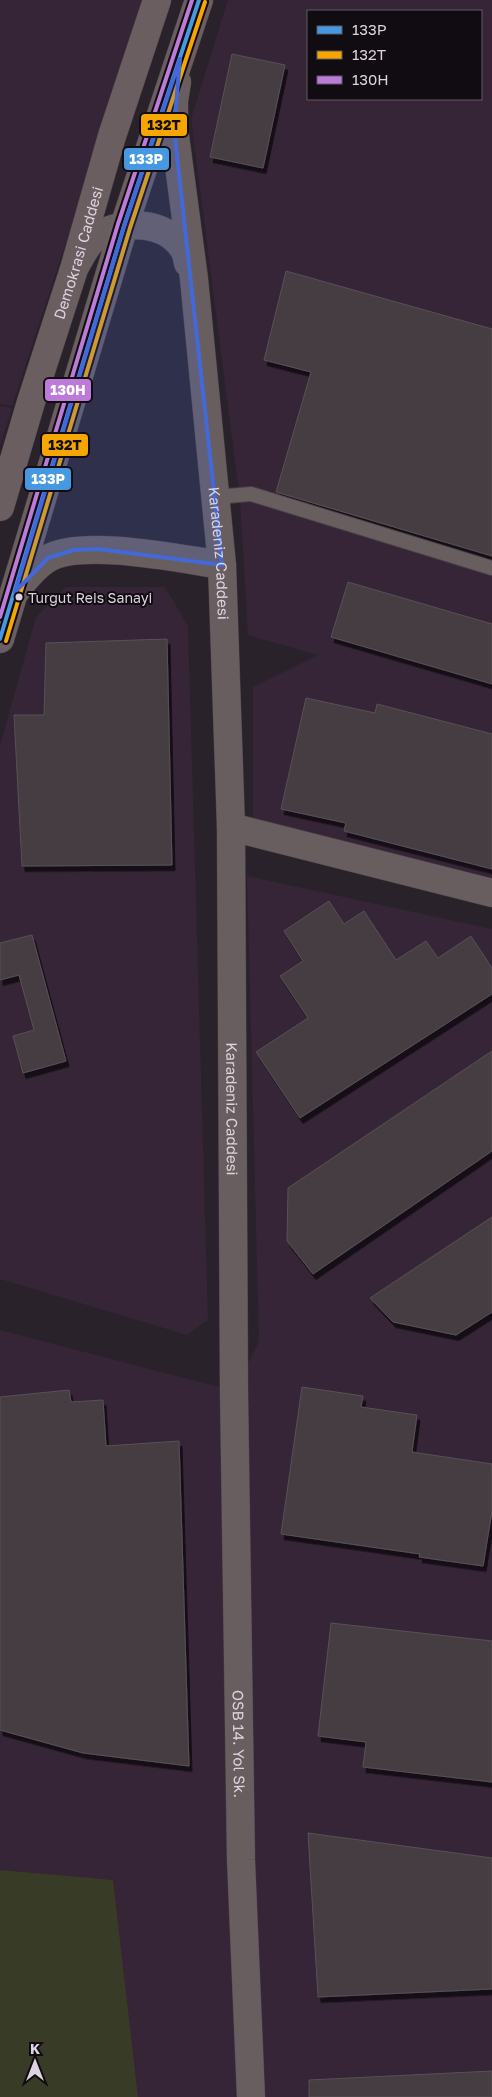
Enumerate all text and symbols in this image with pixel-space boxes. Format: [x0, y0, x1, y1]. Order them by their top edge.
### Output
legend [307, 10, 482, 100]
text: 133P [352, 20, 387, 38]
text: 132T [352, 45, 386, 63]
text: 130H [352, 70, 389, 88]
line badge: 132T [140, 113, 188, 137]
text: 132T [147, 116, 181, 133]
line badge: 133P [123, 147, 170, 171]
text: 133P [129, 150, 163, 167]
street label: Demokrasi Caddesi [49, 184, 106, 321]
line badge: 130H [44, 378, 92, 402]
text: 130H [50, 381, 86, 398]
line badge: 132T [41, 433, 89, 457]
text: 132T [48, 436, 82, 453]
line badge: 133P [24, 467, 72, 491]
text: 133P [31, 470, 65, 487]
street label: Karadeniz Caddesi [205, 486, 233, 620]
place label: Turgut Reis Sanayi [28, 589, 152, 606]
marker: Turgut Reis Sanayi [14, 592, 24, 602]
street label: Karadeniz Caddesi [223, 1042, 242, 1176]
street label: OSB 14. Yol Sk. [229, 1690, 249, 1798]
north arrow [10, 2037, 60, 2087]
text: K [30, 2040, 40, 2057]

